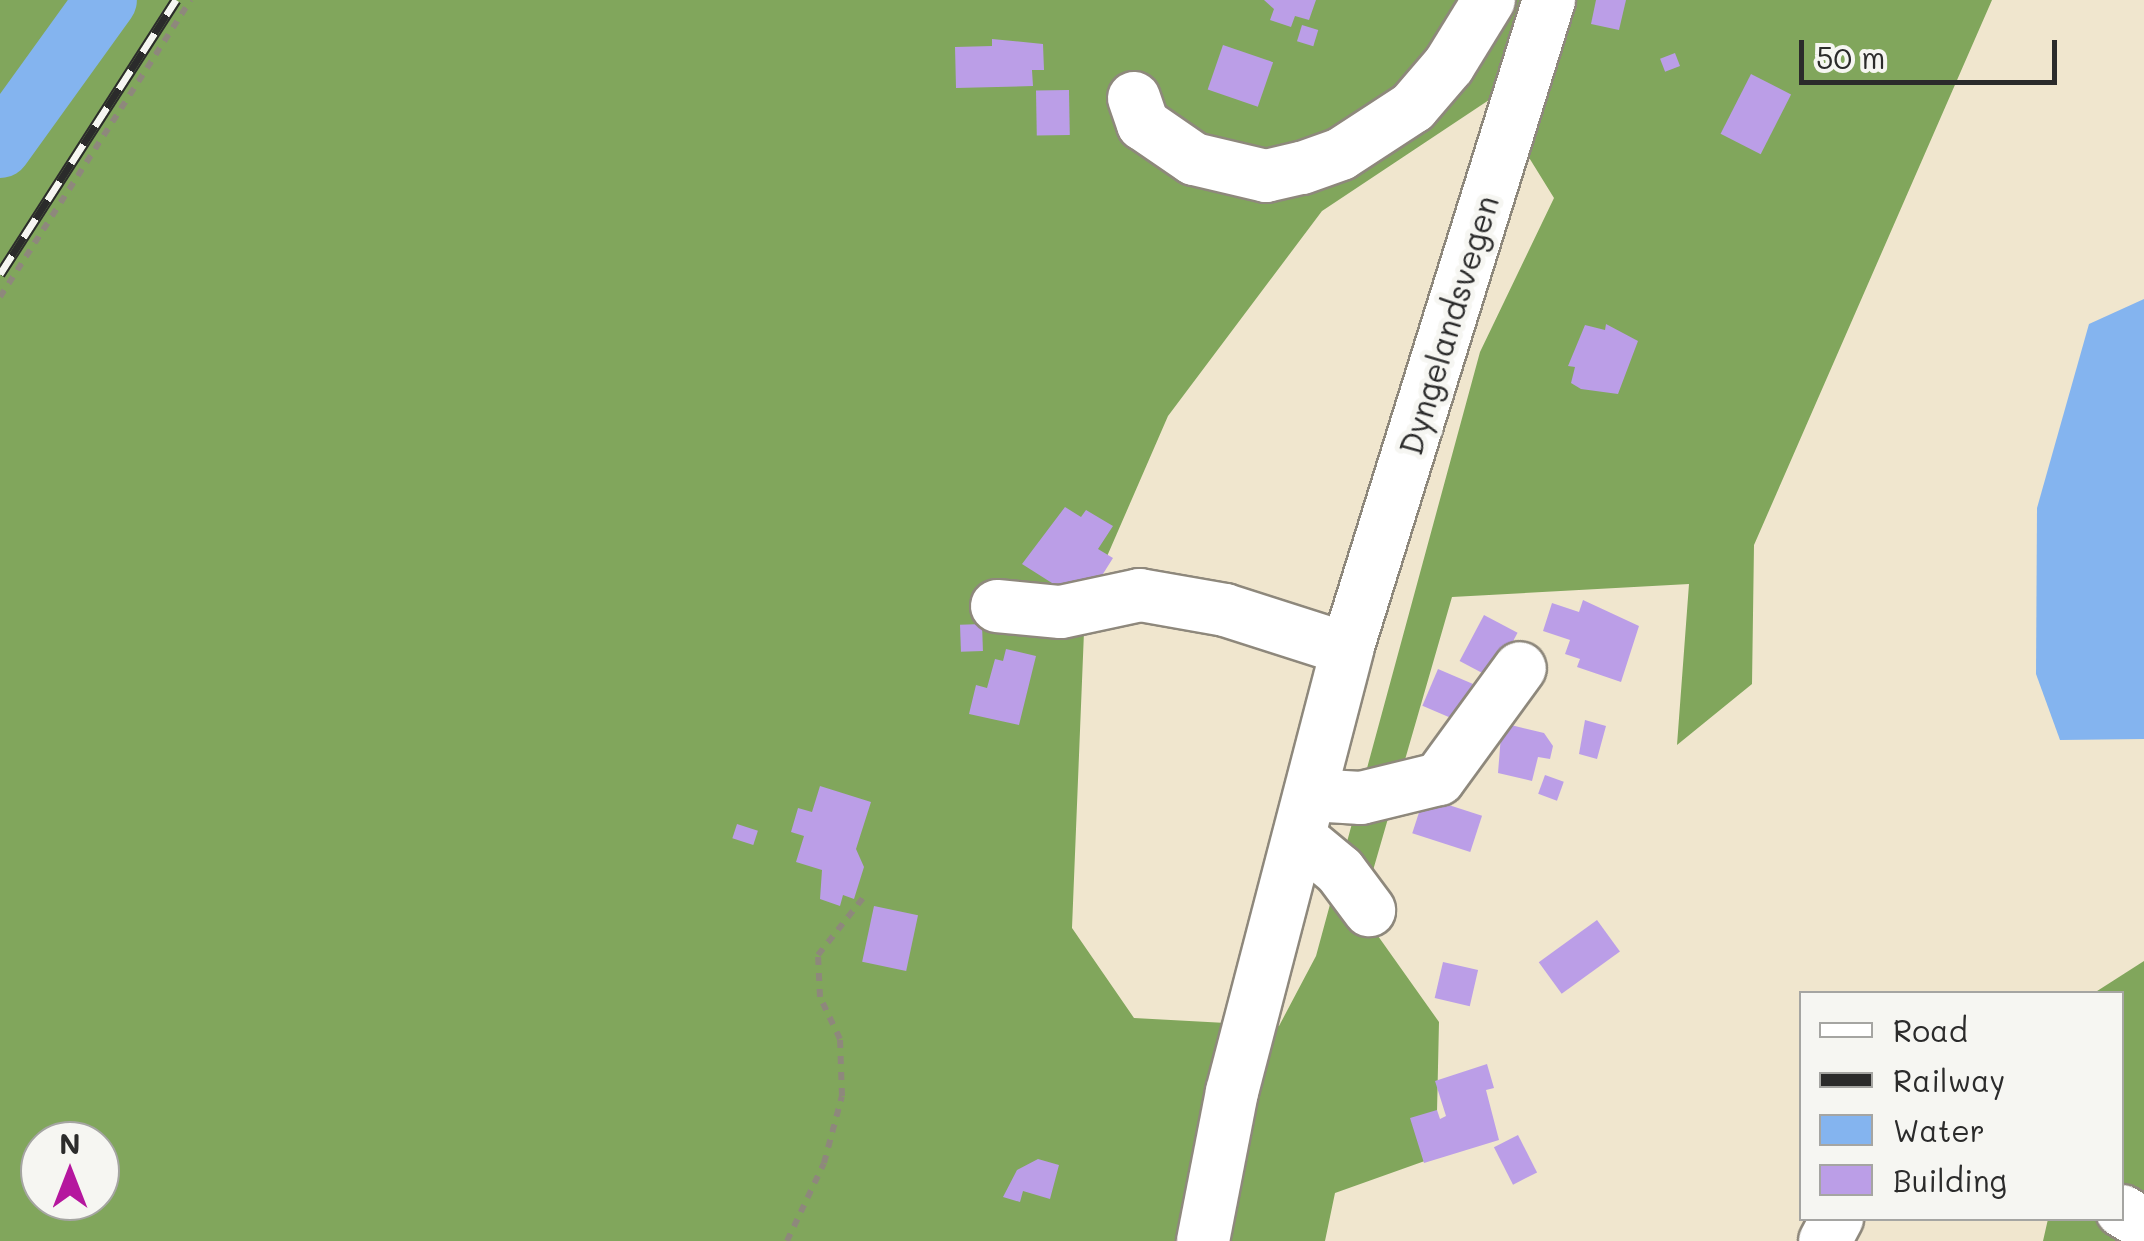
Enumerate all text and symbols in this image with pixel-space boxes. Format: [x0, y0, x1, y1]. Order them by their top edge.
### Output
scale bar [1804, 20, 2062, 82]
text: 50 m [1816, 37, 1886, 77]
street label: Dyngelandsvegen [1390, 191, 1506, 459]
legend [1799, 991, 2124, 1221]
text: Road [1893, 1010, 1968, 1050]
text: Railway [1893, 1060, 2005, 1100]
text: Water [1893, 1110, 1985, 1150]
north arrow [20, 1121, 120, 1221]
text: N [59, 1125, 81, 1161]
text: Building [1893, 1160, 2007, 1200]

